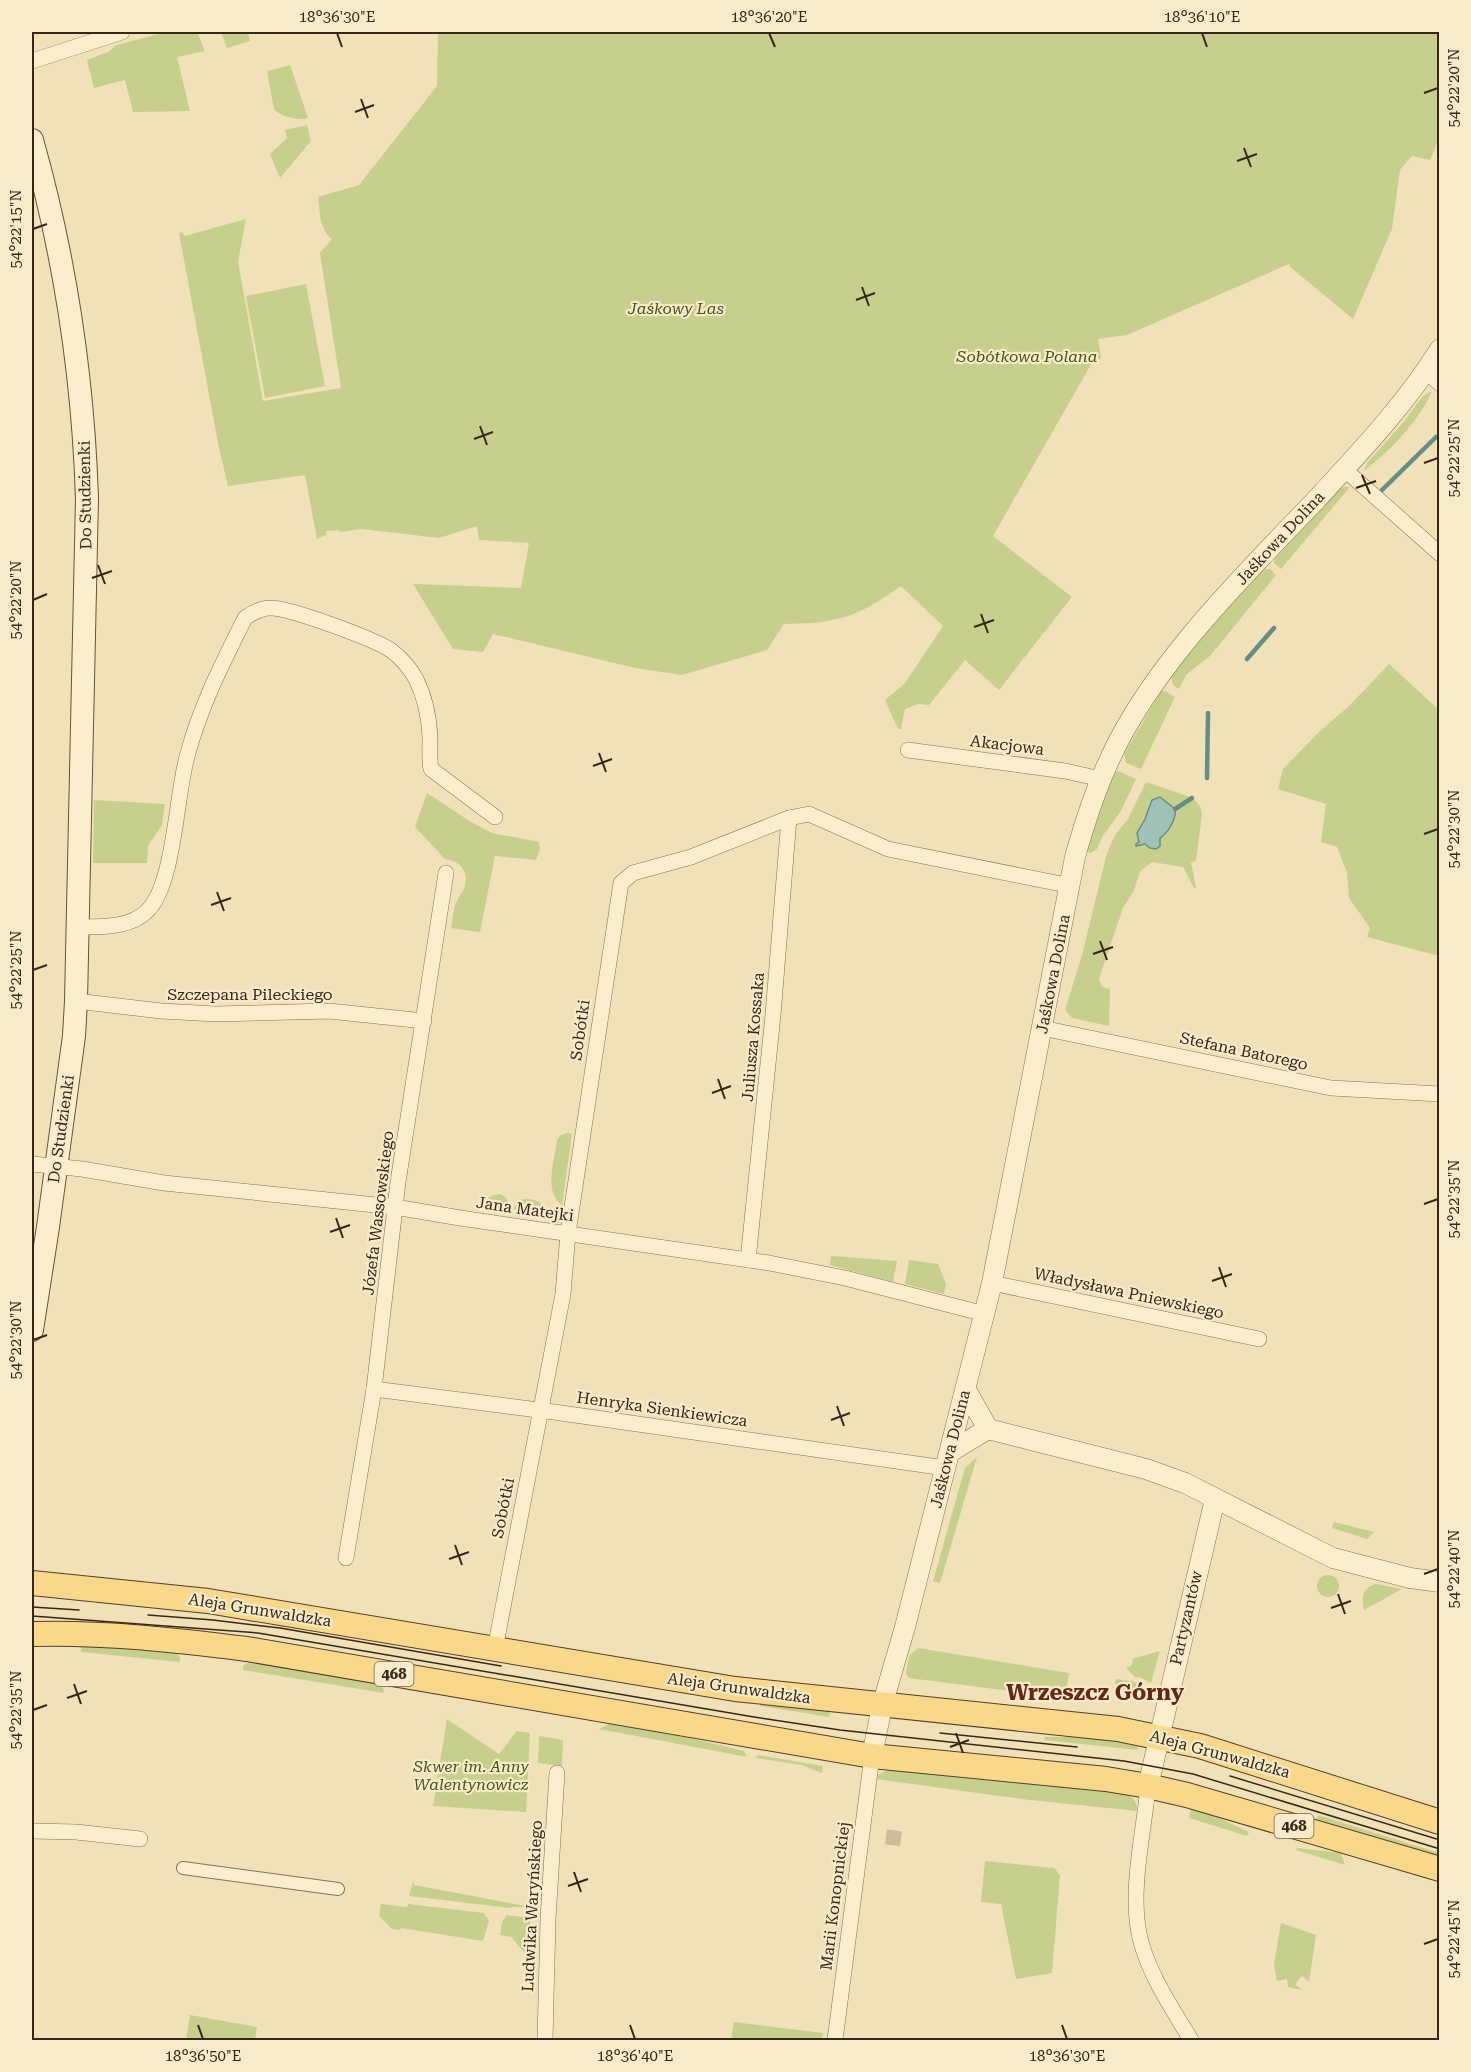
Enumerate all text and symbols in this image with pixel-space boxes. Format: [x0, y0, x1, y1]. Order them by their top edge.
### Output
text: 18°36'30"E [299, 8, 375, 26]
text: 18°36'20"E [731, 8, 807, 26]
text: 18°36'10"E [1164, 8, 1240, 26]
text: 54°22'20"N [1445, 48, 1463, 128]
text: 54°22'15"N [7, 189, 25, 269]
park label: Jaśkowy Las [627, 299, 724, 318]
park label: Sobótkowa Polana [956, 347, 1098, 366]
text: 54°22'25"N [1445, 418, 1463, 498]
street label: Do Studzienki [75, 440, 95, 550]
street label: Jaśkowa Dolina [1232, 487, 1328, 589]
text: 54°22'20"N [7, 560, 25, 640]
street label: Akacjowa [969, 731, 1045, 759]
text: 54°22'30"N [1445, 789, 1463, 869]
street label: Jaśkowa Dolina [1032, 912, 1074, 1035]
text: 54°22'25"N [7, 930, 25, 1010]
street label: Juliusza Kossaka [738, 971, 768, 1102]
street label: Szczepana Pileckiego [167, 985, 333, 1004]
street label: Sobótki [566, 998, 594, 1062]
street label: Stefana Batorego [1178, 1028, 1310, 1074]
street label: Do Studzienki [44, 1074, 78, 1184]
street label: Józefa Wassowskiego [358, 1129, 398, 1296]
text: 54°22'35"N [1445, 1159, 1463, 1239]
street label: Jana Matejki [475, 1193, 575, 1225]
street label: Władysława Pniewskiego [1032, 1264, 1226, 1322]
text: 54°22'30"N [7, 1300, 25, 1380]
street label: Henryka Sienkiewicza [575, 1388, 749, 1430]
street label: Jaśkowa Dolina [926, 1388, 974, 1510]
street label: Sobótki [488, 1476, 518, 1540]
text: 54°22'40"N [1445, 1529, 1463, 1609]
street label: Partyzantów [1166, 1568, 1206, 1667]
street label: Aleja Grunwaldzka [187, 1589, 333, 1631]
road number: 468 [374, 1662, 414, 1686]
street label: Aleja Grunwaldzka [666, 1669, 812, 1708]
text: 54°22'35"N [7, 1670, 25, 1750]
district label: Wrzeszcz Górny [1006, 1680, 1185, 1705]
street label: Aleja Grunwaldzka [1148, 1726, 1293, 1782]
park label: Skwer im. Anny Walentynowicz [412, 1757, 530, 1794]
road number: 468 [1274, 1814, 1314, 1838]
street label: Ludwika Waryńskiego [518, 1820, 546, 1992]
street label: Marii Konopnickiej [816, 1821, 854, 1971]
text: 54°22'45"N [1445, 1899, 1463, 1979]
text: 18°36'50"E [165, 2047, 241, 2065]
text: 18°36'40"E [597, 2047, 673, 2065]
text: 18°36'30"E [1029, 2047, 1105, 2065]

